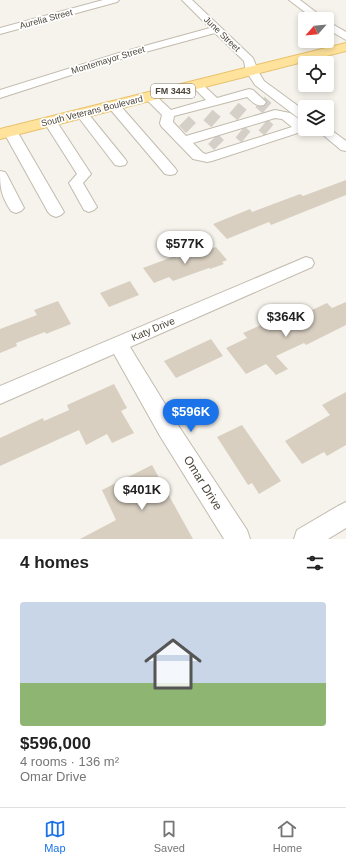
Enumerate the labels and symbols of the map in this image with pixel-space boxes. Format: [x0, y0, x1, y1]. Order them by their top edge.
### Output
street label: Aurelia Street [18, 7, 74, 31]
north arrow [298, 12, 334, 48]
street label: June Street [202, 14, 242, 54]
street label: Montemayor Street [70, 44, 147, 76]
road number: FM 3443 [151, 84, 195, 98]
street label: South Veterans Boulevard [40, 93, 144, 129]
pin: $577K [157, 231, 213, 265]
pin: $364K [258, 304, 314, 338]
street label: Katy Drive [130, 315, 177, 343]
pin: $596K [163, 399, 219, 433]
street label: Omar Drive [181, 453, 225, 513]
pin: $401K [114, 477, 170, 511]

